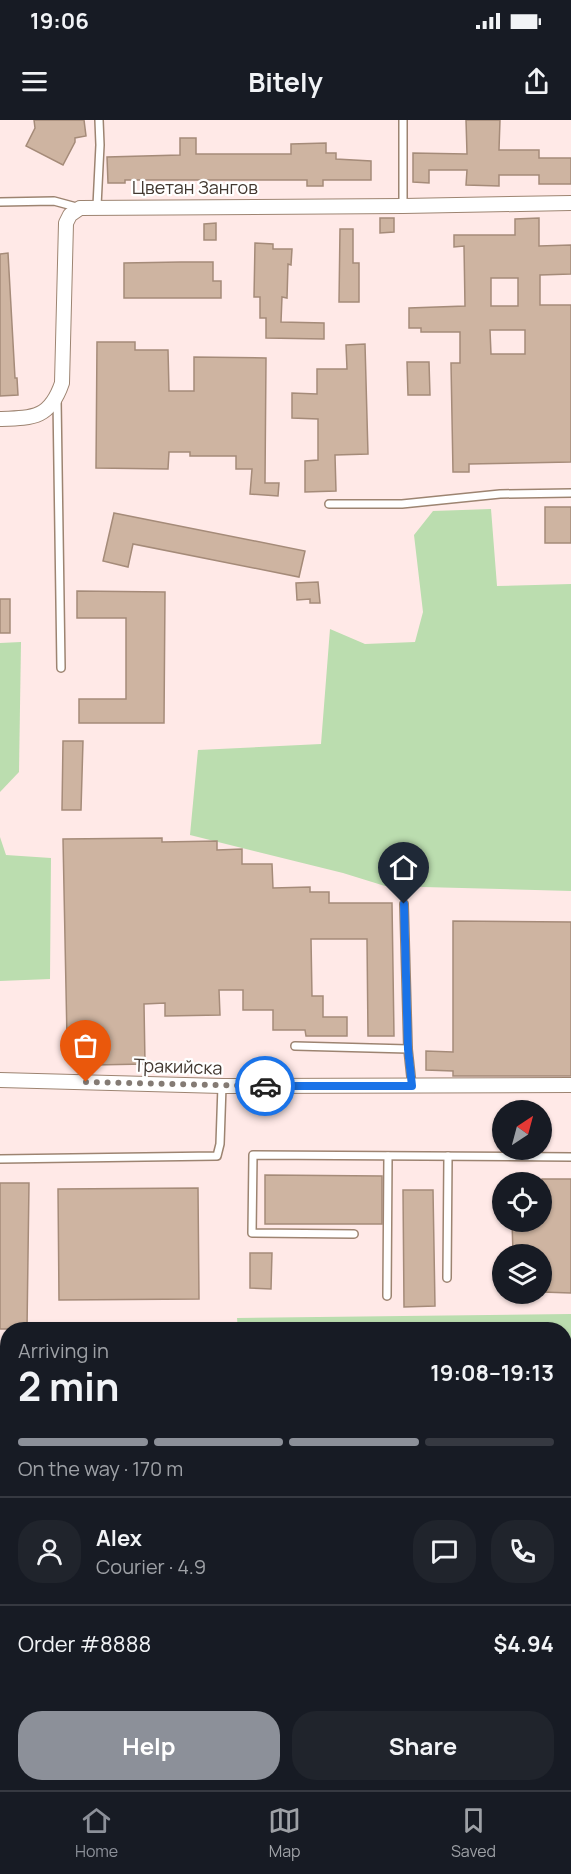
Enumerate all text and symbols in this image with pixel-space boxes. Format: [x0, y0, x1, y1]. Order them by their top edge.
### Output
text: 19:06 [30, 6, 89, 36]
text: Bitely [248, 63, 323, 100]
icon: menu [18, 65, 51, 98]
icon: share [520, 65, 553, 98]
street label: Цветан Зангов [132, 175, 258, 199]
pin [378, 842, 429, 904]
icon: home [387, 851, 420, 884]
pin [60, 1020, 111, 1082]
icon: bag [69, 1029, 102, 1062]
street label: Тракийска [133, 1052, 223, 1080]
courier [235, 1056, 295, 1116]
icon: car [249, 1070, 282, 1103]
north arrow [492, 1100, 552, 1160]
map controls [492, 1100, 552, 1304]
button: locate [492, 1172, 552, 1232]
button: layers [492, 1244, 552, 1304]
text: Arriving in [18, 1337, 109, 1364]
text: 19:08–19:13 [430, 1358, 554, 1388]
text: 2 min [18, 1359, 119, 1413]
text: On the way · 170 m [18, 1455, 183, 1482]
button: person [18, 1520, 81, 1583]
button: chat [413, 1520, 476, 1583]
button: phone [491, 1520, 554, 1583]
text: Alex [96, 1523, 142, 1553]
text: Courier · 4.9 [96, 1553, 206, 1580]
text: Order #8888 [18, 1629, 151, 1659]
text: $4.94 [494, 1629, 554, 1659]
button: Help [18, 1711, 280, 1780]
button: Share [292, 1711, 554, 1780]
tab: Home [75, 1804, 118, 1862]
tab: Map [268, 1804, 301, 1862]
tab: Saved [451, 1804, 496, 1862]

